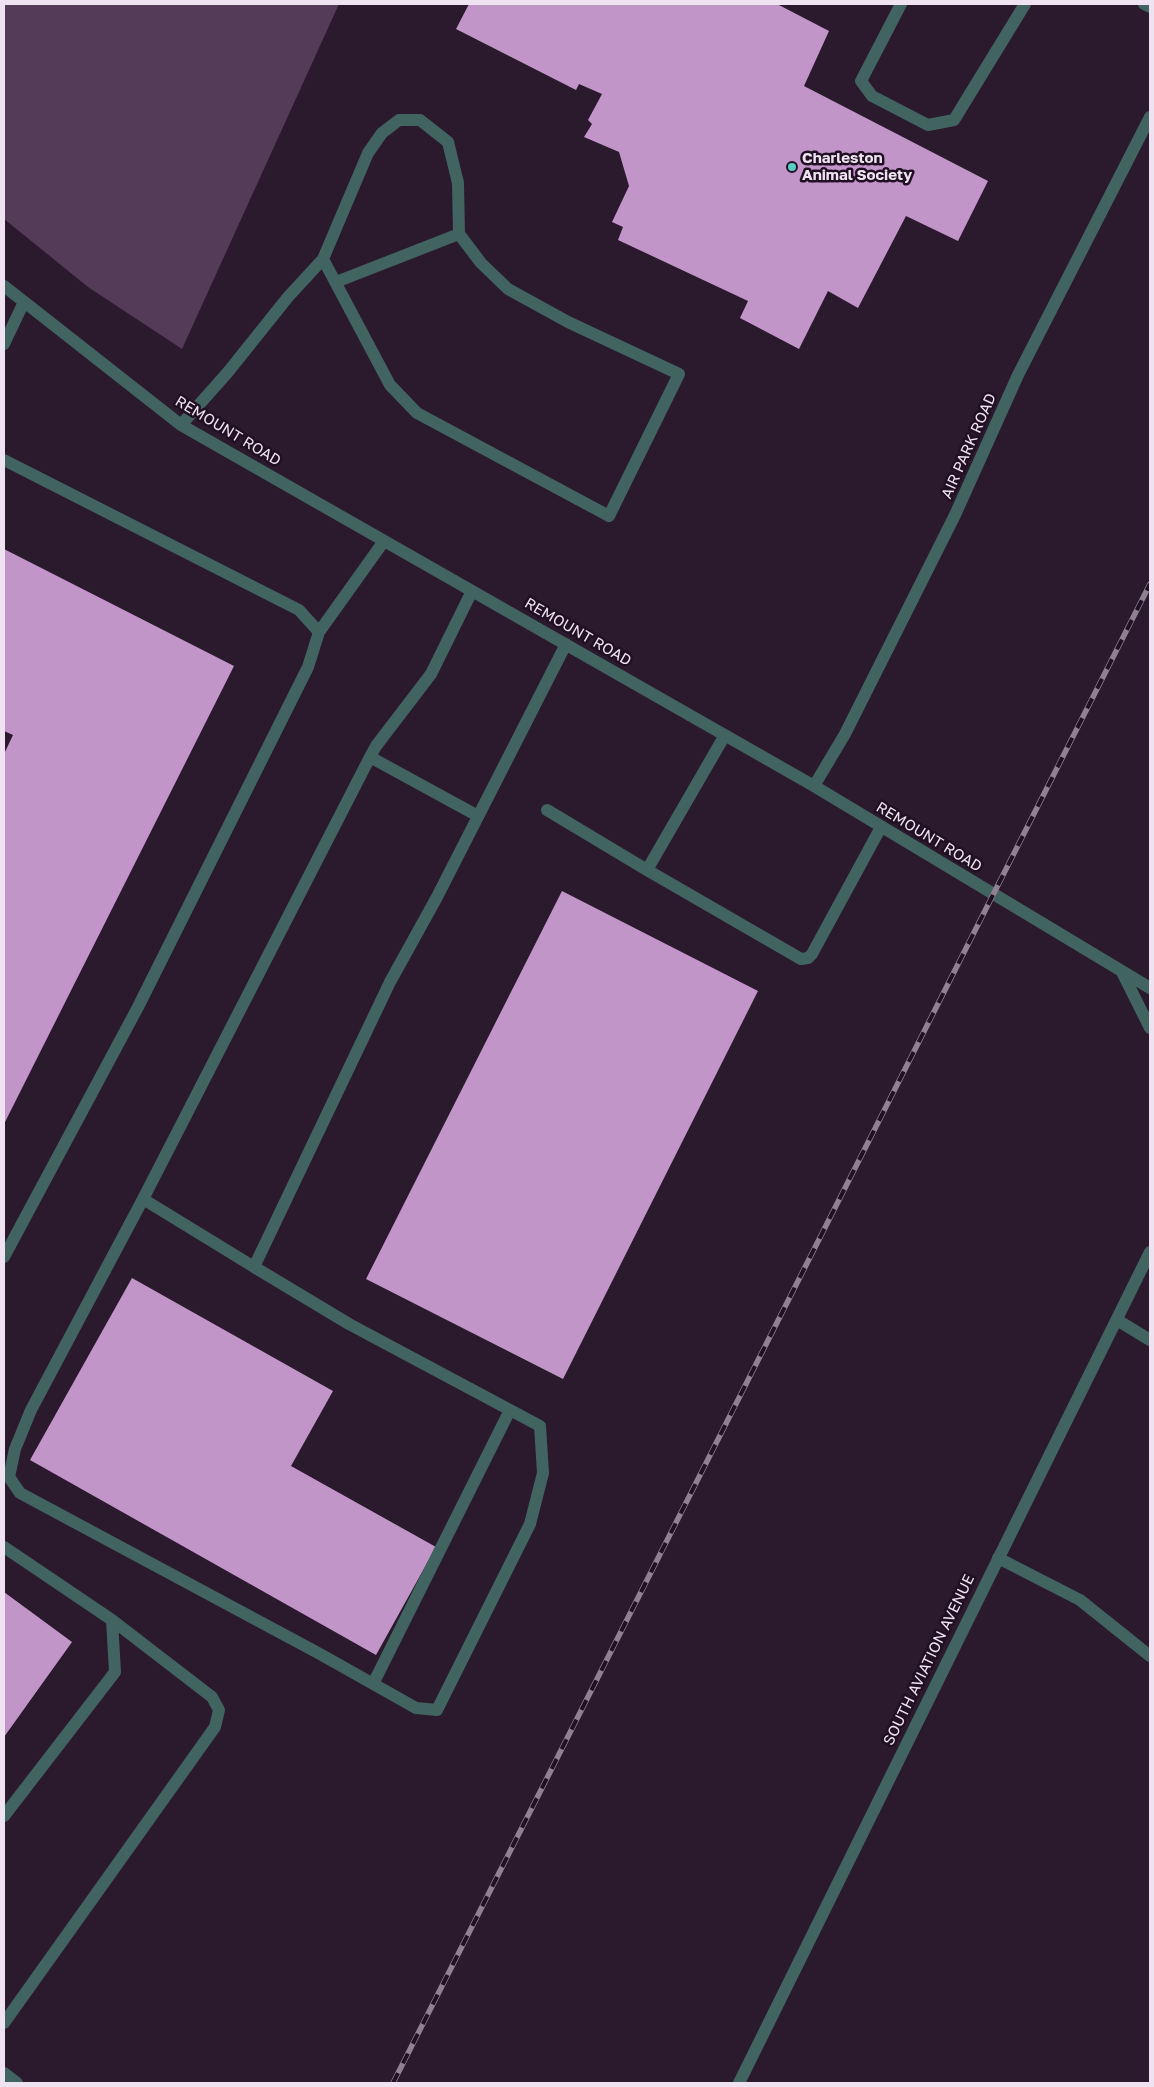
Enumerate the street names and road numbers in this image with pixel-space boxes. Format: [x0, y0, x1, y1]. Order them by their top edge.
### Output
street label: AIR PARK ROAD [938, 391, 1000, 501]
street label: REMOUNT ROAD [172, 392, 284, 470]
street label: REMOUNT ROAD [521, 594, 635, 670]
street label: REMOUNT ROAD [873, 798, 985, 876]
street label: SOUTH AVIATION AVENUE [880, 1572, 978, 1748]

